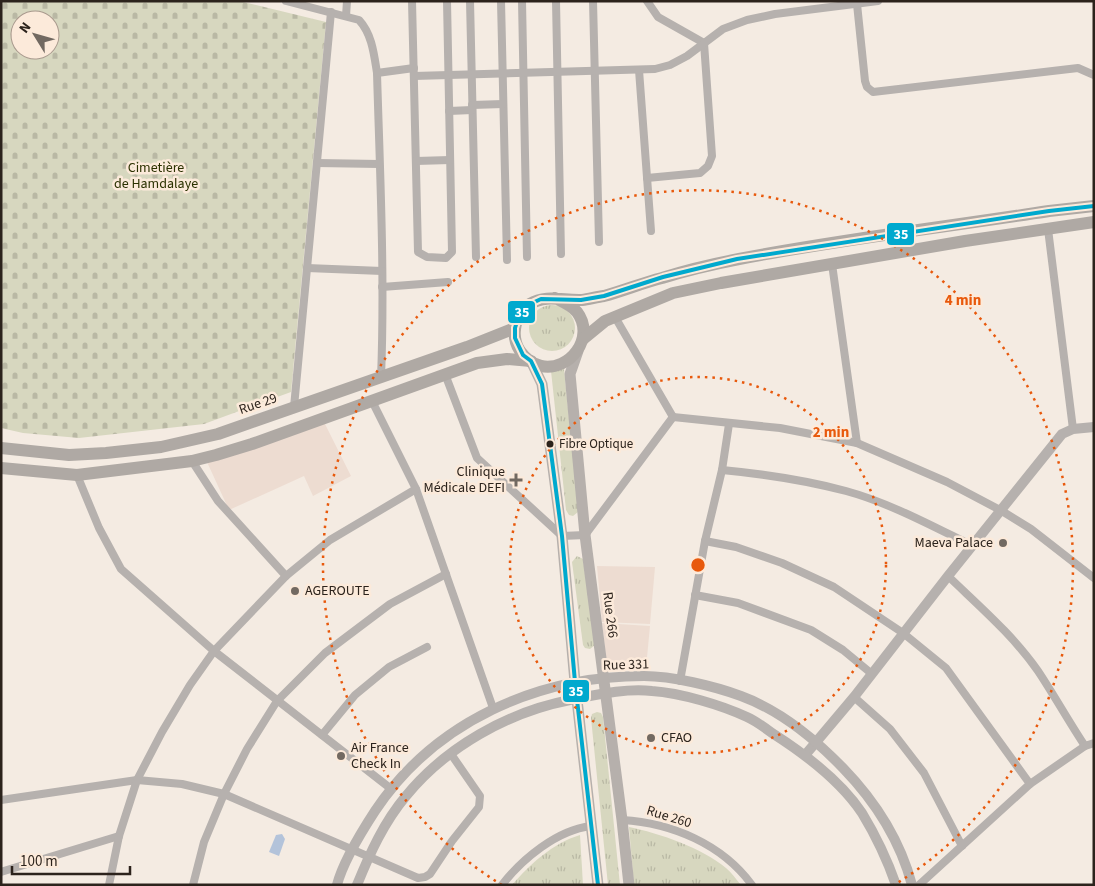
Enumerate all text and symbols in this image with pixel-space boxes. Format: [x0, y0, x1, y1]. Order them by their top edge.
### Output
north arrow [10, 10, 60, 60]
text: N [15, 18, 36, 38]
park label: Cimetière de Hamdalaye [114, 158, 198, 194]
line badge: 35 [886, 222, 915, 246]
text: 35 [894, 225, 908, 245]
text: 4 min [945, 290, 981, 311]
line badge: 35 [507, 300, 536, 324]
text: 35 [515, 303, 529, 323]
street label: Rue 29 [236, 388, 280, 420]
text: 2 min [813, 422, 849, 443]
place label: Fibre Optique [559, 435, 633, 453]
marker: Fibre Optique [545, 439, 555, 449]
place label: Clinique Médicale DEFI [423, 462, 505, 498]
marker: Clinique Médicale DEFI [509, 473, 523, 487]
place label: Maeva Palace [915, 533, 993, 553]
marker: Maeva Palace [997, 537, 1009, 549]
centre of rings [689, 556, 707, 574]
place label: AGEROUTE [305, 581, 370, 601]
marker: AGEROUTE [289, 585, 301, 597]
street label: Rue 266 [597, 591, 623, 639]
street label: Rue 331 [603, 654, 649, 676]
line badge: 35 [562, 679, 590, 703]
text: 35 [569, 682, 583, 702]
place label: CFAO [661, 728, 692, 748]
marker: CFAO [645, 732, 657, 744]
place label: Air France Check In [351, 738, 409, 774]
marker: Air France Check In [335, 750, 347, 762]
street label: Rue 260 [644, 801, 694, 833]
scale bar [12, 844, 130, 876]
text: 100 m [20, 851, 58, 872]

